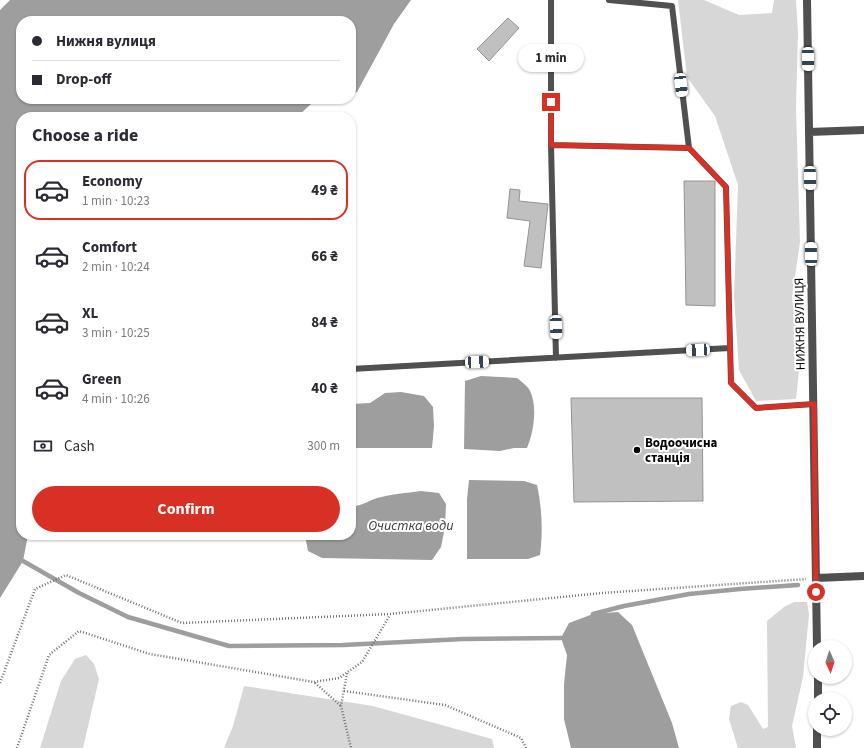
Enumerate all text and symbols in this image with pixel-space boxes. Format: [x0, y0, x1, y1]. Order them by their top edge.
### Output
text: Нижня вулиця [56, 31, 156, 52]
callout: 1 min [518, 44, 584, 72]
car [802, 47, 814, 71]
text: 1 min [535, 49, 567, 67]
text: Drop-off [56, 69, 111, 90]
car [674, 72, 688, 98]
route end [542, 93, 560, 111]
text: Choose a ride [32, 123, 138, 148]
car [804, 166, 816, 190]
text: Economy [82, 171, 143, 192]
icon: car [34, 172, 70, 208]
text: 49 ₴ [311, 180, 338, 201]
text: 1 min · 10:23 [82, 192, 150, 210]
text: Comfort [82, 237, 137, 258]
icon: car [34, 238, 70, 274]
car [805, 242, 817, 266]
text: 66 ₴ [311, 246, 338, 267]
text: 2 min · 10:24 [82, 258, 150, 276]
street label: НИЖНЯ ВУЛИЦЯ [790, 278, 810, 370]
text: XL [82, 303, 98, 324]
icon: car [34, 304, 70, 340]
text: 84 ₴ [311, 312, 338, 333]
car [550, 315, 562, 339]
text: 3 min · 10:25 [82, 324, 150, 342]
car [686, 343, 710, 357]
car [465, 355, 489, 369]
text: Green [82, 369, 122, 390]
icon: car [34, 370, 70, 406]
text: 40 ₴ [311, 378, 338, 399]
text: 4 min · 10:26 [82, 390, 150, 408]
place label: Водоочисна станція [645, 434, 717, 467]
icon: cash [32, 435, 54, 457]
text: Cash [64, 436, 95, 457]
text: 300 m [307, 437, 340, 455]
marker: Водоочисна станція [632, 445, 642, 455]
button: Confirm [32, 486, 340, 532]
water label: Очистка води [368, 516, 454, 536]
route start [807, 583, 825, 601]
north arrow [808, 640, 852, 684]
map controls [808, 640, 852, 736]
button: locate [808, 692, 852, 736]

